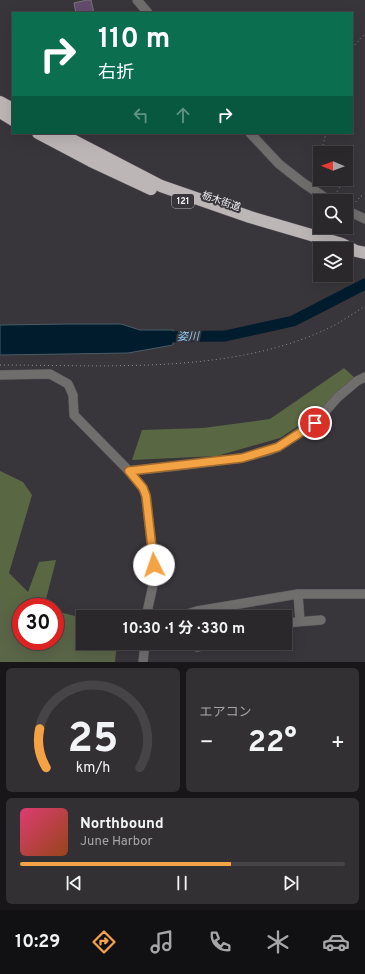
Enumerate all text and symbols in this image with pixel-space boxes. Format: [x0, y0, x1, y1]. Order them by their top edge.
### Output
text: 110 m [98, 22, 170, 58]
icon: right [32, 28, 84, 80]
text: 右折 [98, 62, 134, 85]
icon: left [130, 104, 152, 126]
icon: ahead [172, 104, 194, 126]
icon: right [214, 104, 236, 126]
north arrow [313, 146, 353, 186]
map controls [313, 146, 353, 282]
street label: 栃木街道 [200, 189, 242, 215]
road number: 121 [172, 194, 194, 208]
button: search [313, 194, 353, 234]
button: layers [313, 242, 353, 282]
water label: 姿川 [177, 330, 200, 344]
pin [298, 406, 332, 440]
icon: arrive [304, 412, 326, 434]
position arrow [133, 544, 175, 586]
speed limit sign: 30 [12, 598, 64, 650]
text: 10:30 · 1 分 · 330 m [123, 620, 245, 639]
text: エアコン [200, 705, 252, 721]
text: 25 [67, 714, 118, 767]
text: 22° [248, 725, 297, 762]
text: − [200, 730, 214, 757]
text: + [331, 730, 345, 757]
text: km/h [75, 759, 110, 777]
text: Northbound [80, 815, 164, 834]
text: June Harbor [80, 834, 153, 850]
icon: previous [63, 872, 85, 894]
icon: pause [171, 872, 193, 894]
icon: next [280, 872, 302, 894]
icon: directions [90, 928, 118, 956]
icon: music [148, 928, 176, 956]
icon: phone [206, 928, 234, 956]
icon: climate [264, 928, 292, 956]
icon: car [322, 928, 350, 956]
text: 10:29 [15, 931, 60, 954]

